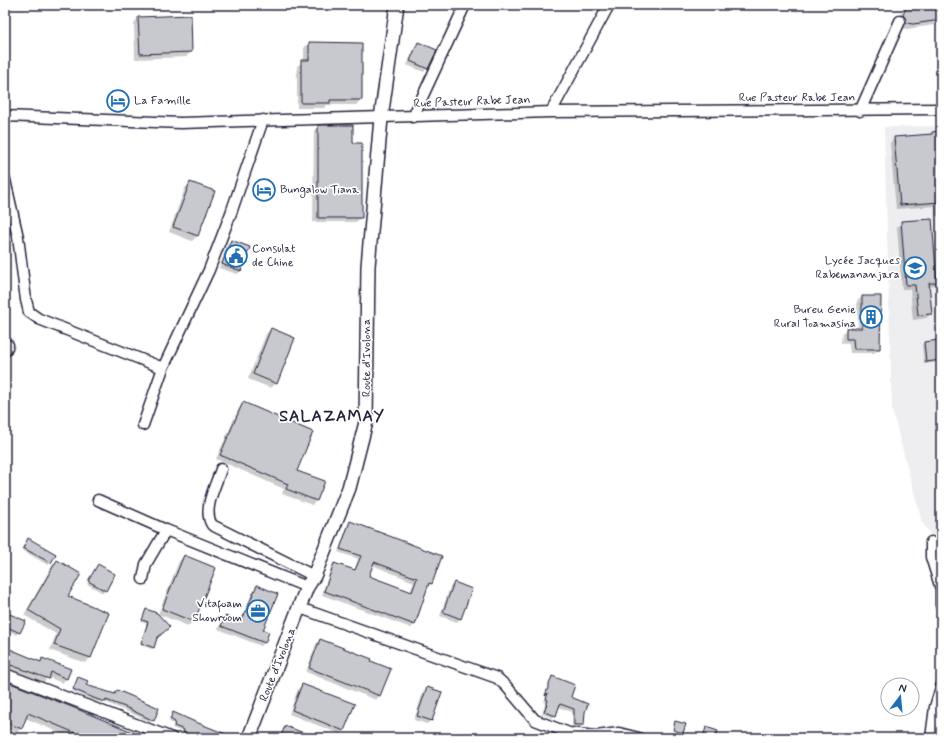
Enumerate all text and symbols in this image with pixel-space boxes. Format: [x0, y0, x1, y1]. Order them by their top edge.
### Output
hotel icon: La Famille [105, 88, 131, 114]
street label: Rue Pasteur Rabe Jean [739, 90, 855, 106]
street label: Rue Pasteur Rabe Jean [413, 92, 531, 112]
place label: La Famille [134, 93, 191, 109]
hotel icon: Bungalow Tiana [251, 177, 277, 203]
place label: Bungalow Tiana [280, 182, 360, 198]
place label: Consulat de Chine [252, 241, 296, 271]
public building icon: Consulat de Chine [223, 243, 249, 269]
place label: Lycée Jacques Rabemananjara [816, 253, 901, 283]
school or university icon: Lycée Jacques Rabemananjara [902, 255, 928, 281]
place label: Bureu Genie Rural Toamasina [774, 302, 856, 332]
building icon: Bureu Genie Rural Toamasina [858, 304, 884, 330]
street label: Route d'Ivolona [359, 319, 375, 397]
district label: SALAZAMAY [279, 406, 385, 427]
place label: Vitafoam Showroom [192, 596, 242, 626]
office icon: Vitafoam Showroom [245, 598, 271, 624]
street label: Route d'Ivolona [256, 626, 300, 704]
north arrow [880, 677, 920, 717]
text: N [897, 681, 908, 696]

